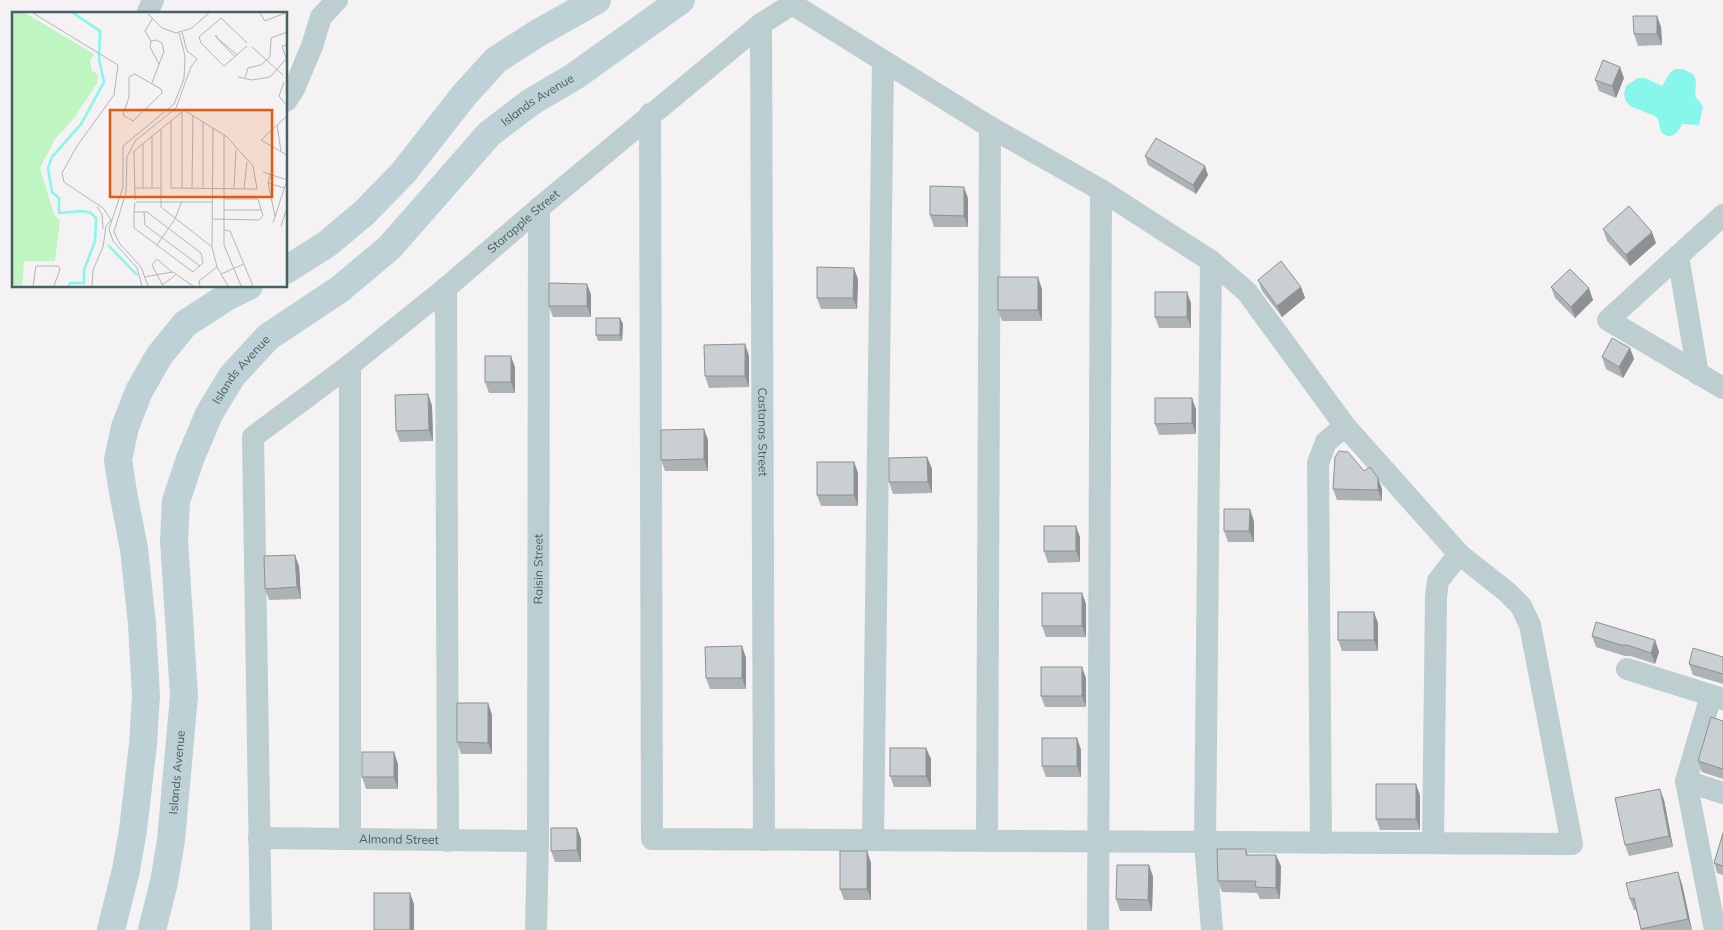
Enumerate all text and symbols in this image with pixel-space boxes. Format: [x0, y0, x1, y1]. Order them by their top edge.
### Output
inset map [12, 12, 288, 288]
street label: Islands Avenue [498, 70, 576, 129]
street label: Starapple Street [484, 186, 562, 256]
street label: Islands Avenue [209, 332, 273, 407]
street label: Castanas Street [755, 387, 771, 477]
street label: Raisin Street [530, 534, 545, 604]
street label: Islands Avenue [165, 730, 188, 815]
street label: Almond Street [359, 831, 439, 847]

